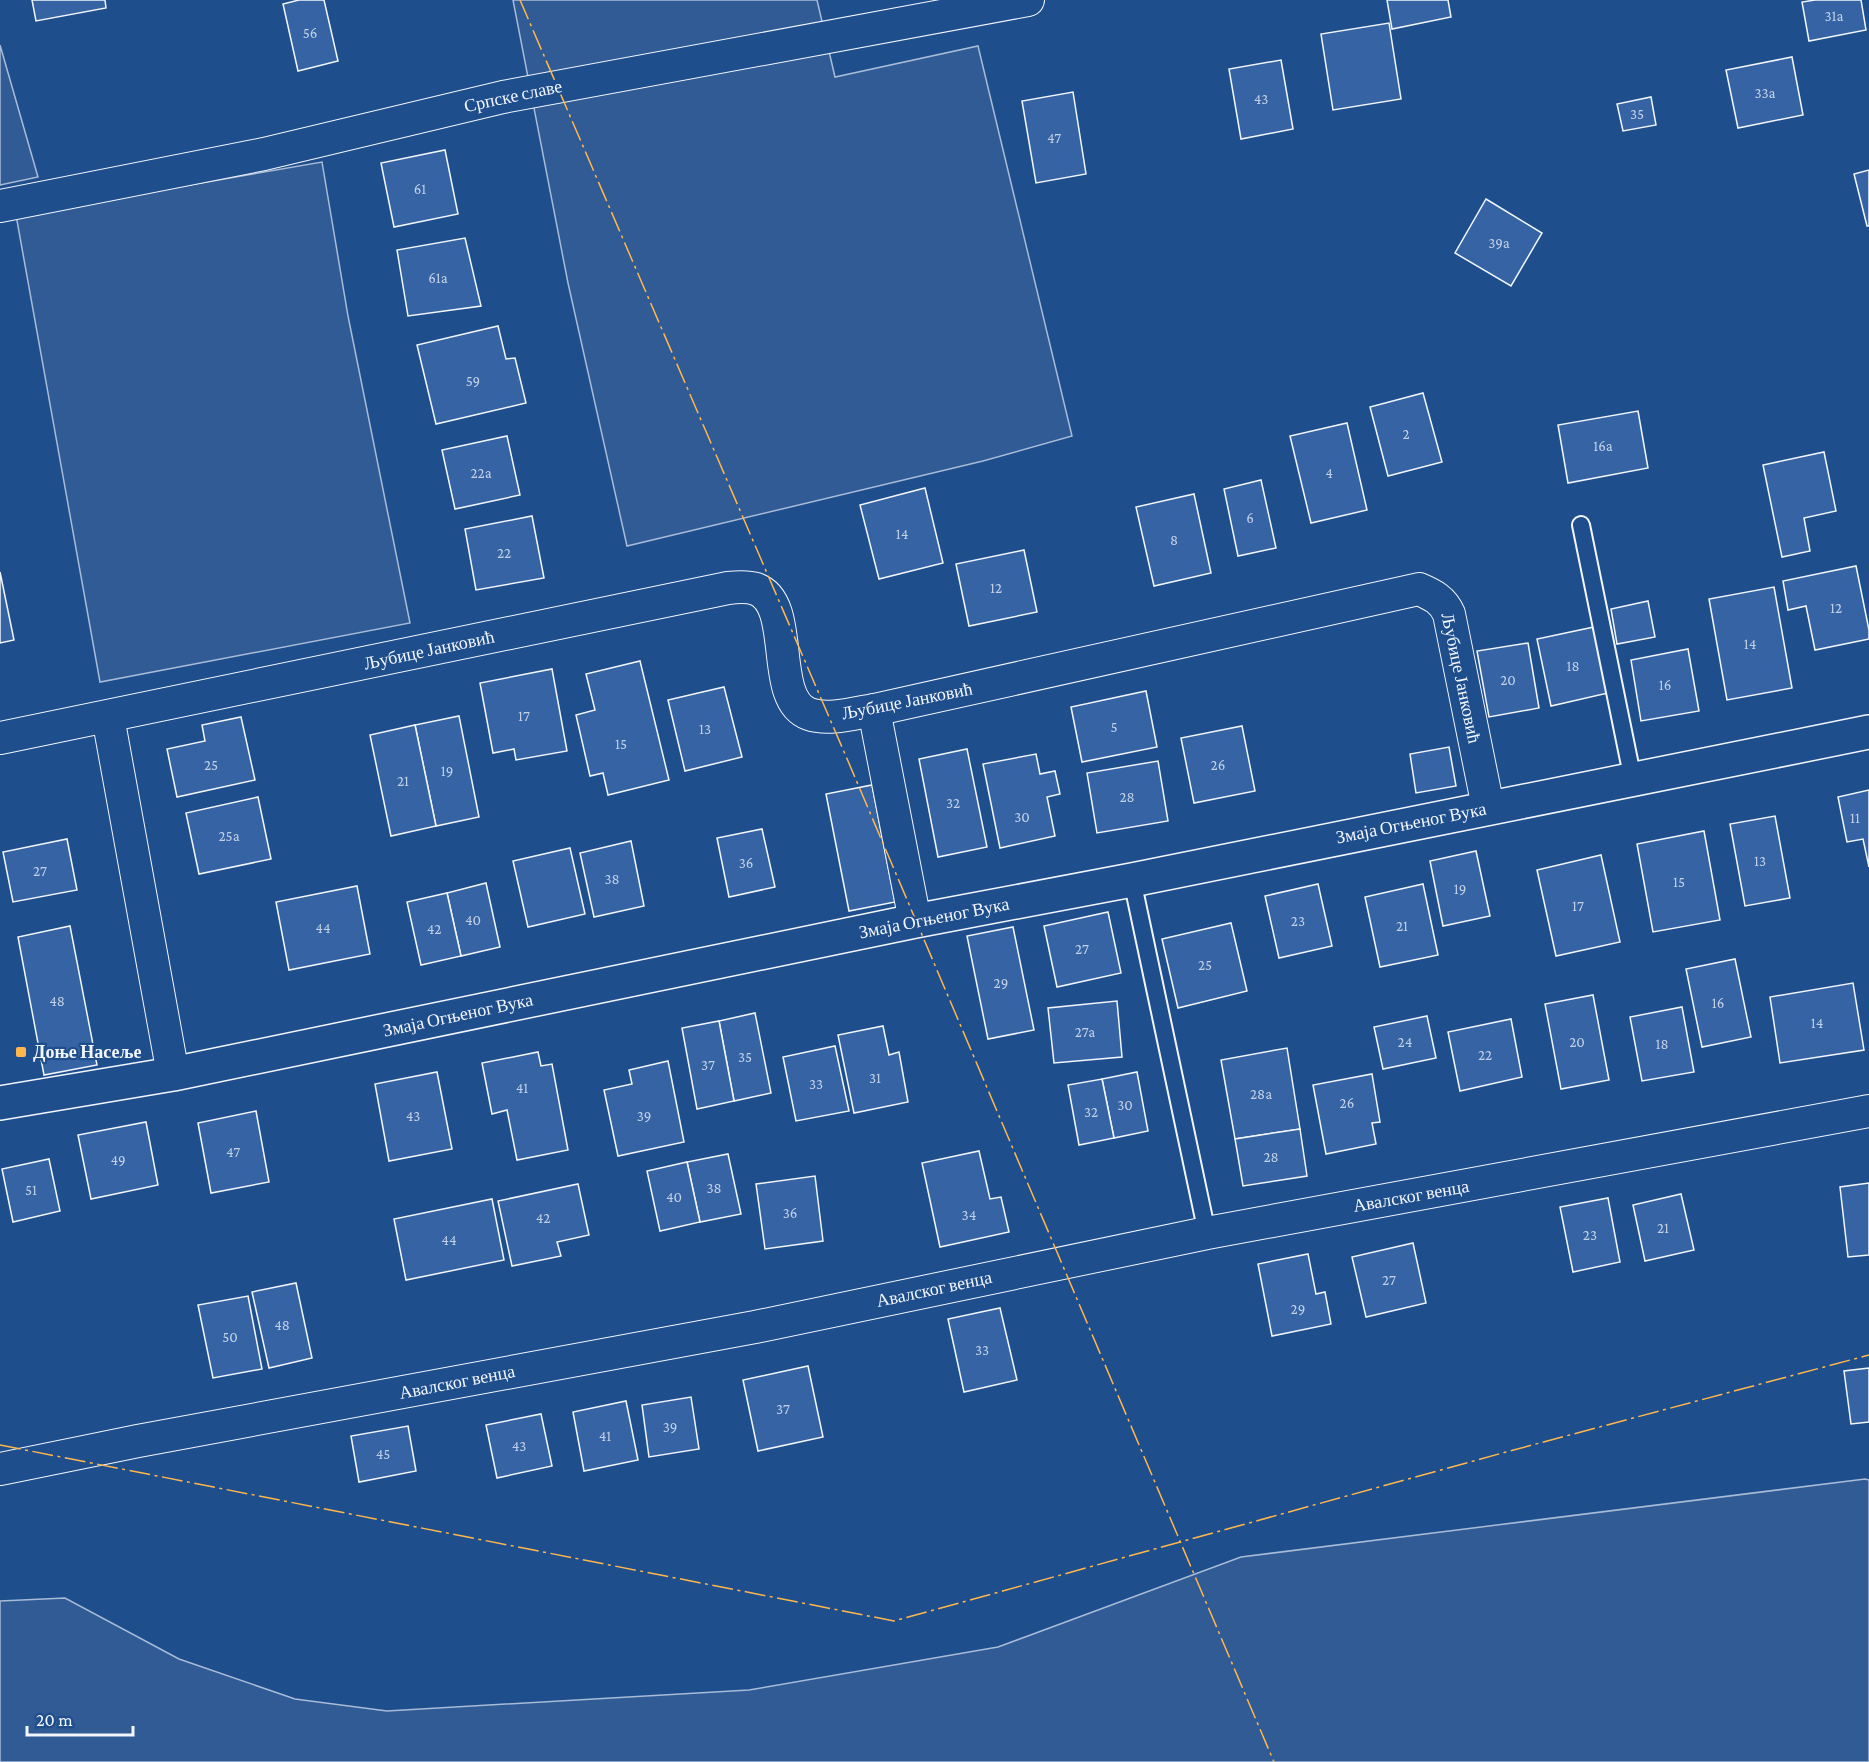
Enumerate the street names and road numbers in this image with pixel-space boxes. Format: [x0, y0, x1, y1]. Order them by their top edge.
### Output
street label: Српске славе [462, 76, 564, 116]
street label: Љубице Јанковић [1437, 611, 1485, 745]
street label: Љубице Јанковић [362, 626, 496, 674]
street label: Љубице Јанковић [840, 679, 974, 723]
street label: Змаја Огњеног Вука [1334, 799, 1488, 847]
street label: Змаја Огњеног Вука [857, 894, 1011, 942]
street label: Змаја Огњеног Вука [381, 989, 535, 1041]
street label: Авалског венца [1351, 1176, 1471, 1216]
street label: Авалског венца [874, 1267, 994, 1311]
street label: Авалског венца [397, 1361, 517, 1403]

